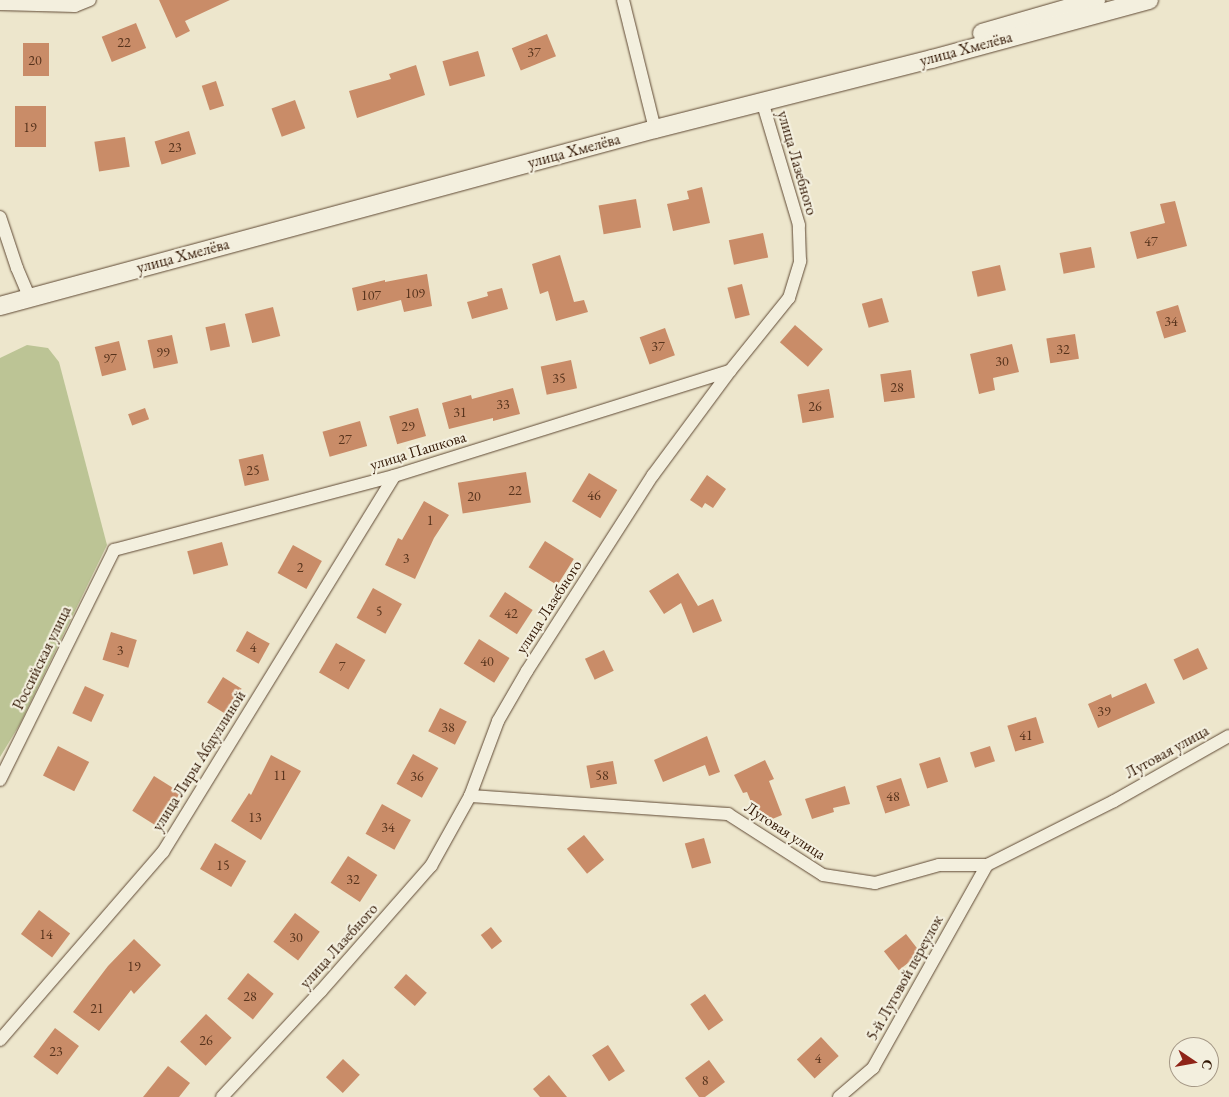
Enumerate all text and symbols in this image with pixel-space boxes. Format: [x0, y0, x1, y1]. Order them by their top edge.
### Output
street label: улица Хмелёва [918, 27, 1014, 71]
house number: 22 [117, 34, 131, 50]
house number: 37 [527, 44, 541, 60]
house number: 20 [28, 52, 42, 68]
street label: улица Лазебного [773, 108, 821, 218]
house number: 19 [23, 119, 37, 135]
street label: улица Хмелёва [526, 129, 622, 173]
house number: 23 [168, 139, 182, 155]
house number: 47 [1144, 233, 1158, 249]
street label: улица Хмелёва [135, 234, 231, 278]
house number: 109 [405, 285, 425, 301]
house number: 107 [361, 287, 381, 303]
house number: 34 [1164, 313, 1178, 329]
house number: 37 [651, 338, 665, 354]
house number: 32 [1056, 341, 1070, 357]
house number: 99 [156, 344, 170, 360]
house number: 97 [103, 350, 117, 366]
house number: 30 [995, 353, 1009, 369]
house number: 35 [552, 370, 566, 386]
house number: 28 [890, 379, 904, 395]
house number: 33 [496, 396, 510, 412]
house number: 26 [808, 398, 822, 414]
house number: 31 [453, 404, 467, 420]
house number: 29 [401, 418, 415, 434]
street label: улица Пашкова [368, 427, 468, 475]
house number: 27 [338, 431, 352, 447]
house number: 25 [246, 462, 260, 478]
house number: 22 [508, 482, 522, 498]
house number: 46 [587, 487, 601, 503]
house number: 20 [467, 488, 481, 504]
house number: 1 [427, 512, 433, 528]
house number: 3 [403, 550, 409, 566]
street label: улица Лазебного [512, 557, 586, 657]
house number: 2 [297, 559, 303, 575]
street label: Российская улица [9, 603, 75, 713]
house number: 5 [376, 603, 382, 619]
house number: 42 [504, 605, 518, 621]
house number: 4 [250, 639, 256, 655]
house number: 3 [117, 642, 123, 658]
house number: 40 [480, 653, 494, 669]
house number: 7 [339, 658, 345, 674]
street label: улица Лиры Абдуллиной [148, 687, 250, 835]
house number: 39 [1097, 703, 1111, 719]
house number: 38 [441, 719, 455, 735]
street label: Луговая улица [1122, 721, 1212, 783]
house number: 41 [1019, 727, 1033, 743]
house number: 11 [273, 767, 287, 783]
house number: 58 [595, 767, 609, 783]
house number: 36 [410, 768, 424, 784]
house number: 48 [886, 788, 900, 804]
street label: Луговая улица [741, 798, 829, 864]
house number: 13 [248, 809, 262, 825]
house number: 34 [381, 819, 395, 835]
house number: 15 [216, 857, 230, 873]
house number: 32 [346, 871, 360, 887]
street label: улица Лазебного [296, 899, 382, 993]
street label: 5-й Луговой переулок [862, 912, 948, 1044]
house number: 14 [39, 926, 53, 942]
house number: 30 [289, 929, 303, 945]
house number: 19 [127, 958, 141, 974]
house number: 28 [243, 988, 257, 1004]
house number: 21 [90, 1000, 104, 1016]
house number: 26 [199, 1032, 213, 1048]
north arrow [1169, 1037, 1219, 1087]
house number: 23 [49, 1043, 63, 1059]
house number: 4 [815, 1050, 821, 1066]
text: С [1198, 1058, 1218, 1072]
house number: 8 [702, 1072, 708, 1088]

